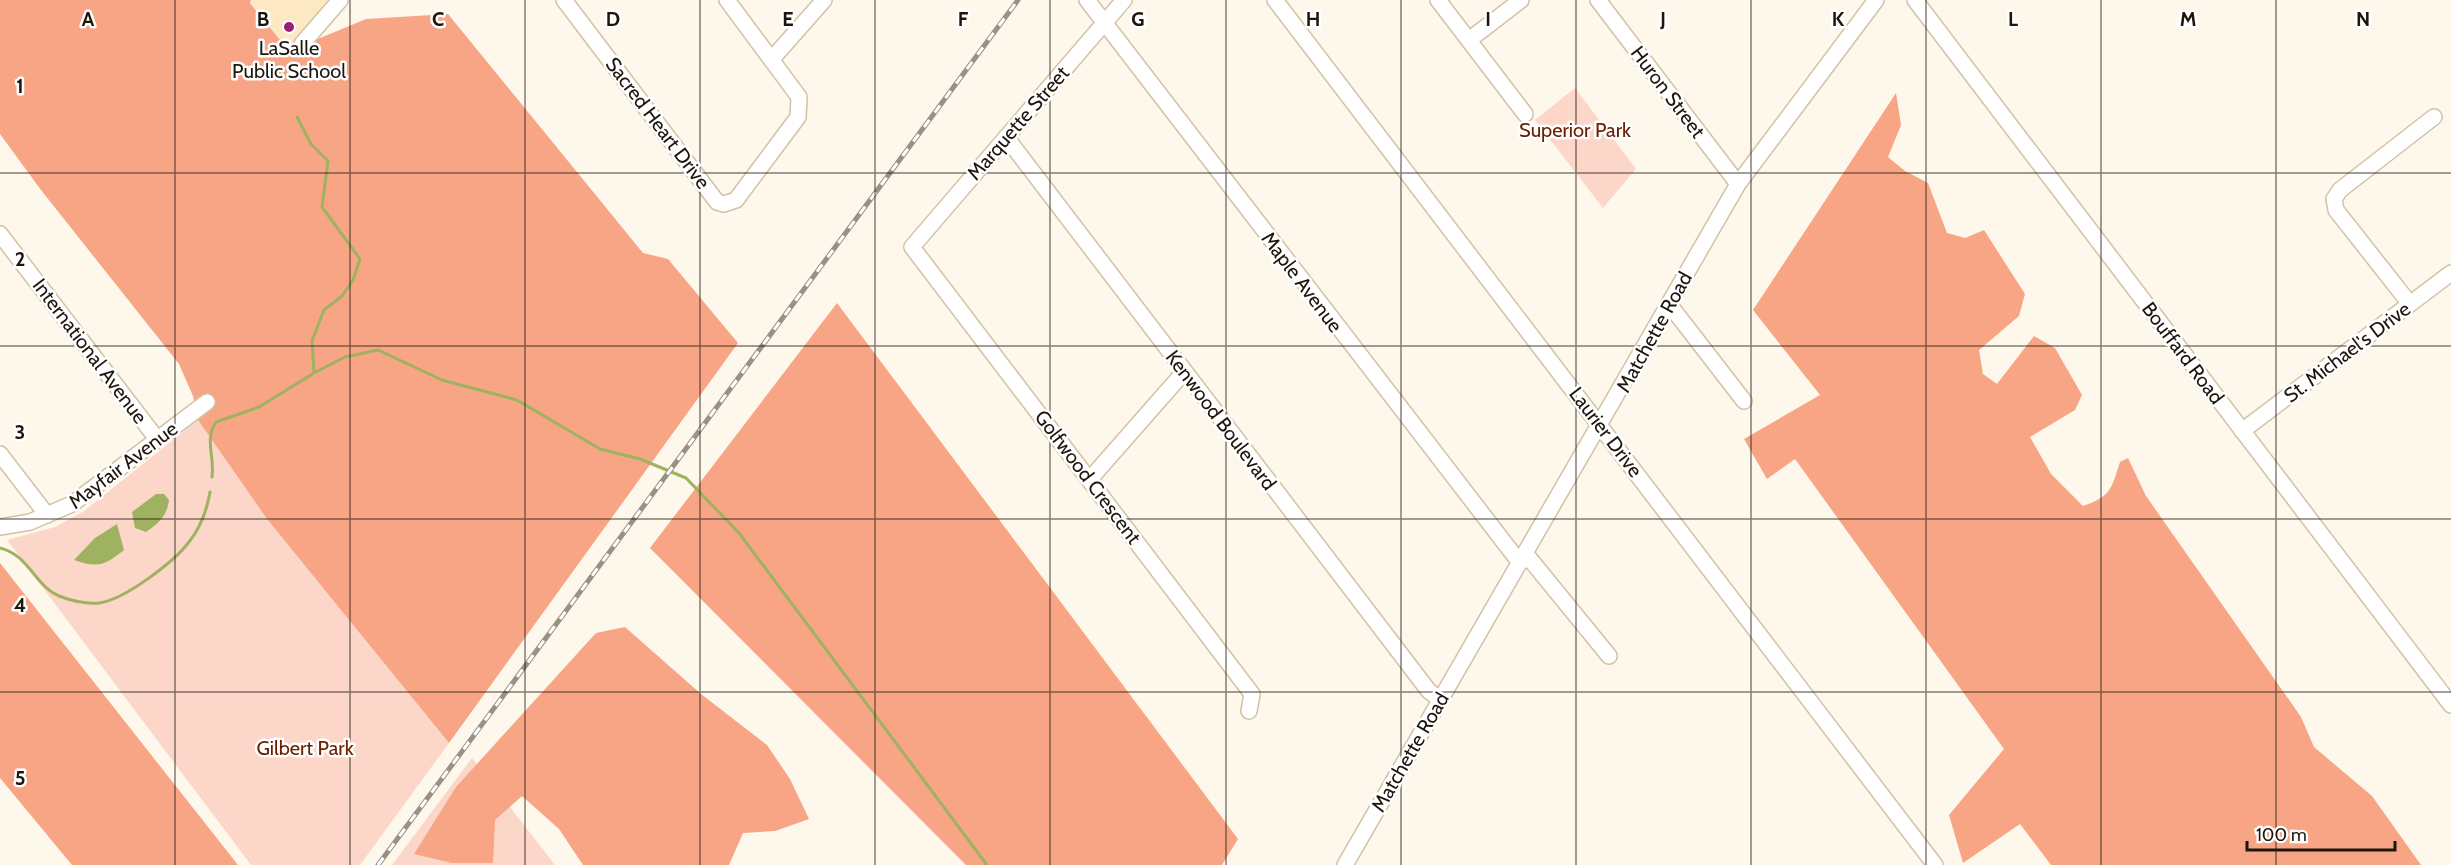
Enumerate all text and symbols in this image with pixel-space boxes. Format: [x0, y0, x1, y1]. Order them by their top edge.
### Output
text: A [82, 7, 95, 31]
text: B [257, 7, 269, 31]
text: C [432, 7, 444, 31]
text: D [606, 7, 620, 31]
text: E [782, 7, 794, 31]
text: F [958, 7, 969, 31]
text: G [1131, 7, 1145, 31]
text: H [1306, 7, 1320, 31]
text: I [1485, 7, 1491, 31]
text: J [1659, 7, 1666, 31]
text: K [1832, 7, 1845, 31]
text: L [2008, 7, 2018, 31]
text: M [2180, 7, 2196, 31]
text: N [2356, 7, 2370, 31]
marker: LaSalle Public School [282, 20, 296, 34]
place label: LaSalle Public School [232, 36, 346, 83]
street label: Huron Street [1626, 41, 1710, 143]
street label: Sacred Heart Drive [601, 53, 715, 193]
street label: Marquette Street [962, 61, 1074, 185]
text: 1 [16, 74, 24, 98]
park label: Superior Park [1519, 118, 1631, 142]
street label: Maple Avenue [1256, 227, 1348, 337]
text: 2 [15, 247, 25, 271]
street label: Matchette Road [1611, 268, 1697, 396]
street label: International Avenue [28, 274, 152, 428]
street label: Bouffard Road [2137, 297, 2229, 409]
street label: St. Michael's Drive [2279, 297, 2415, 407]
street label: Kenwood Boulevard [1161, 345, 1281, 495]
street label: Laurier Drive [1564, 382, 1648, 482]
street label: Golfwood Crescent [1030, 405, 1146, 549]
street label: Mayfair Avenue [64, 416, 182, 514]
text: 3 [15, 420, 25, 444]
text: 4 [14, 593, 26, 617]
street label: Matchette Road [1366, 688, 1454, 816]
park label: Gilbert Park [256, 736, 354, 760]
text: 5 [15, 766, 25, 790]
scale bar [2247, 814, 2396, 852]
text: 100 m [2256, 824, 2307, 846]

